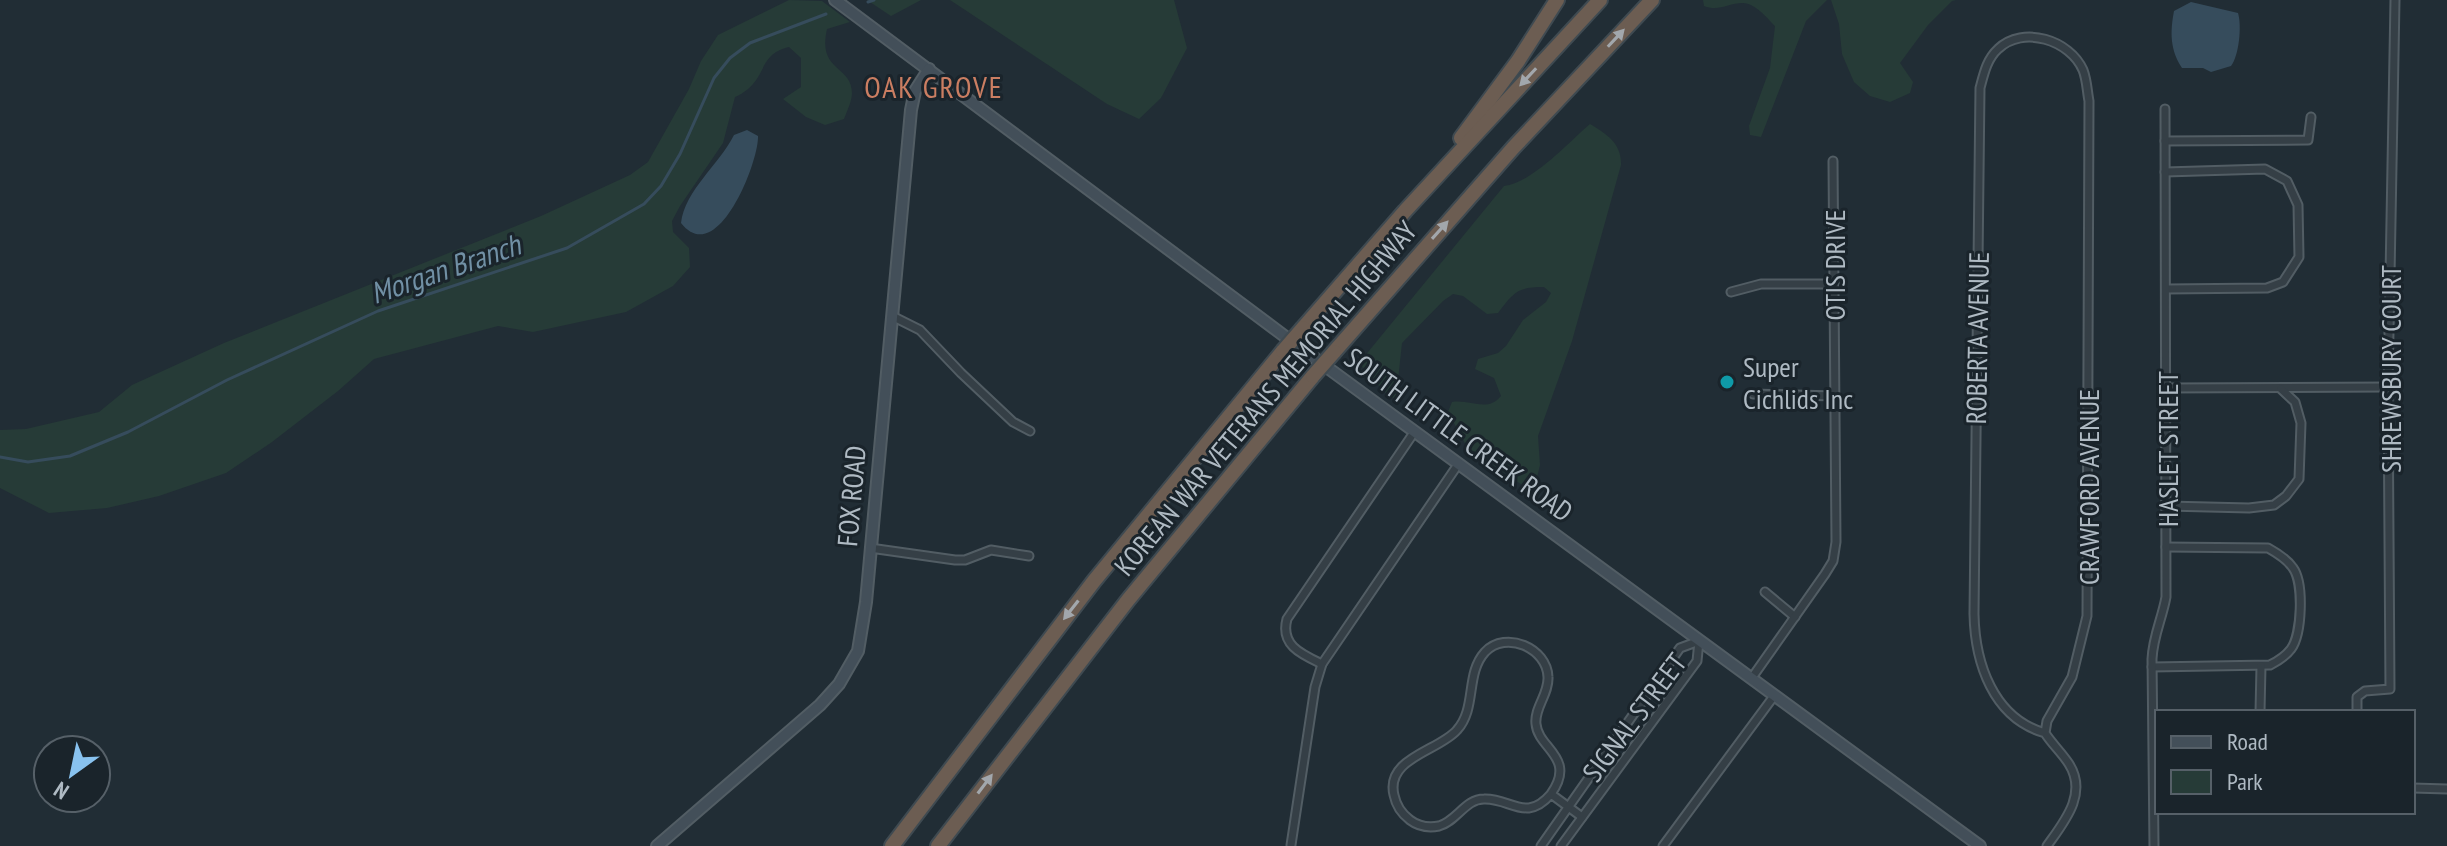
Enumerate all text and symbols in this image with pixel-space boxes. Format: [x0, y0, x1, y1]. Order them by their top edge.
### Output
one-way arrow [1606, 29, 1624, 48]
district label: OAK GROVE [864, 67, 1004, 106]
one-way arrow [1519, 68, 1537, 87]
street label: OTIS DRIVE [1816, 210, 1853, 320]
street label: KOREAN WAR VETERANS MEMORIAL HIGHWAY [1106, 213, 1425, 583]
one-way arrow [1431, 221, 1449, 240]
water label: Morgan Branch [365, 224, 527, 312]
street label: ROBERTA AVENUE [1957, 251, 1997, 425]
street label: SHREWSBURY COURT [2372, 264, 2409, 473]
street label: SOUTH LITTLE CREEK ROAD [1338, 339, 1580, 529]
place label: Super Cichlids Inc [1743, 348, 1853, 417]
street label: HASLET STREET [2149, 371, 2186, 527]
marker: Super Cichlids Inc [1718, 373, 1736, 391]
street label: CRAWFORD AVENUE [2070, 389, 2107, 585]
street label: FOX ROAD [828, 444, 874, 548]
one-way arrow [1064, 600, 1080, 620]
street label: SIGNAL STREET [1574, 645, 1695, 789]
legend [2155, 710, 2415, 814]
text: Road [2227, 726, 2268, 757]
north arrow [32, 734, 112, 814]
text: Park [2227, 766, 2263, 797]
one-way arrow [977, 773, 992, 794]
text: N [48, 776, 74, 806]

